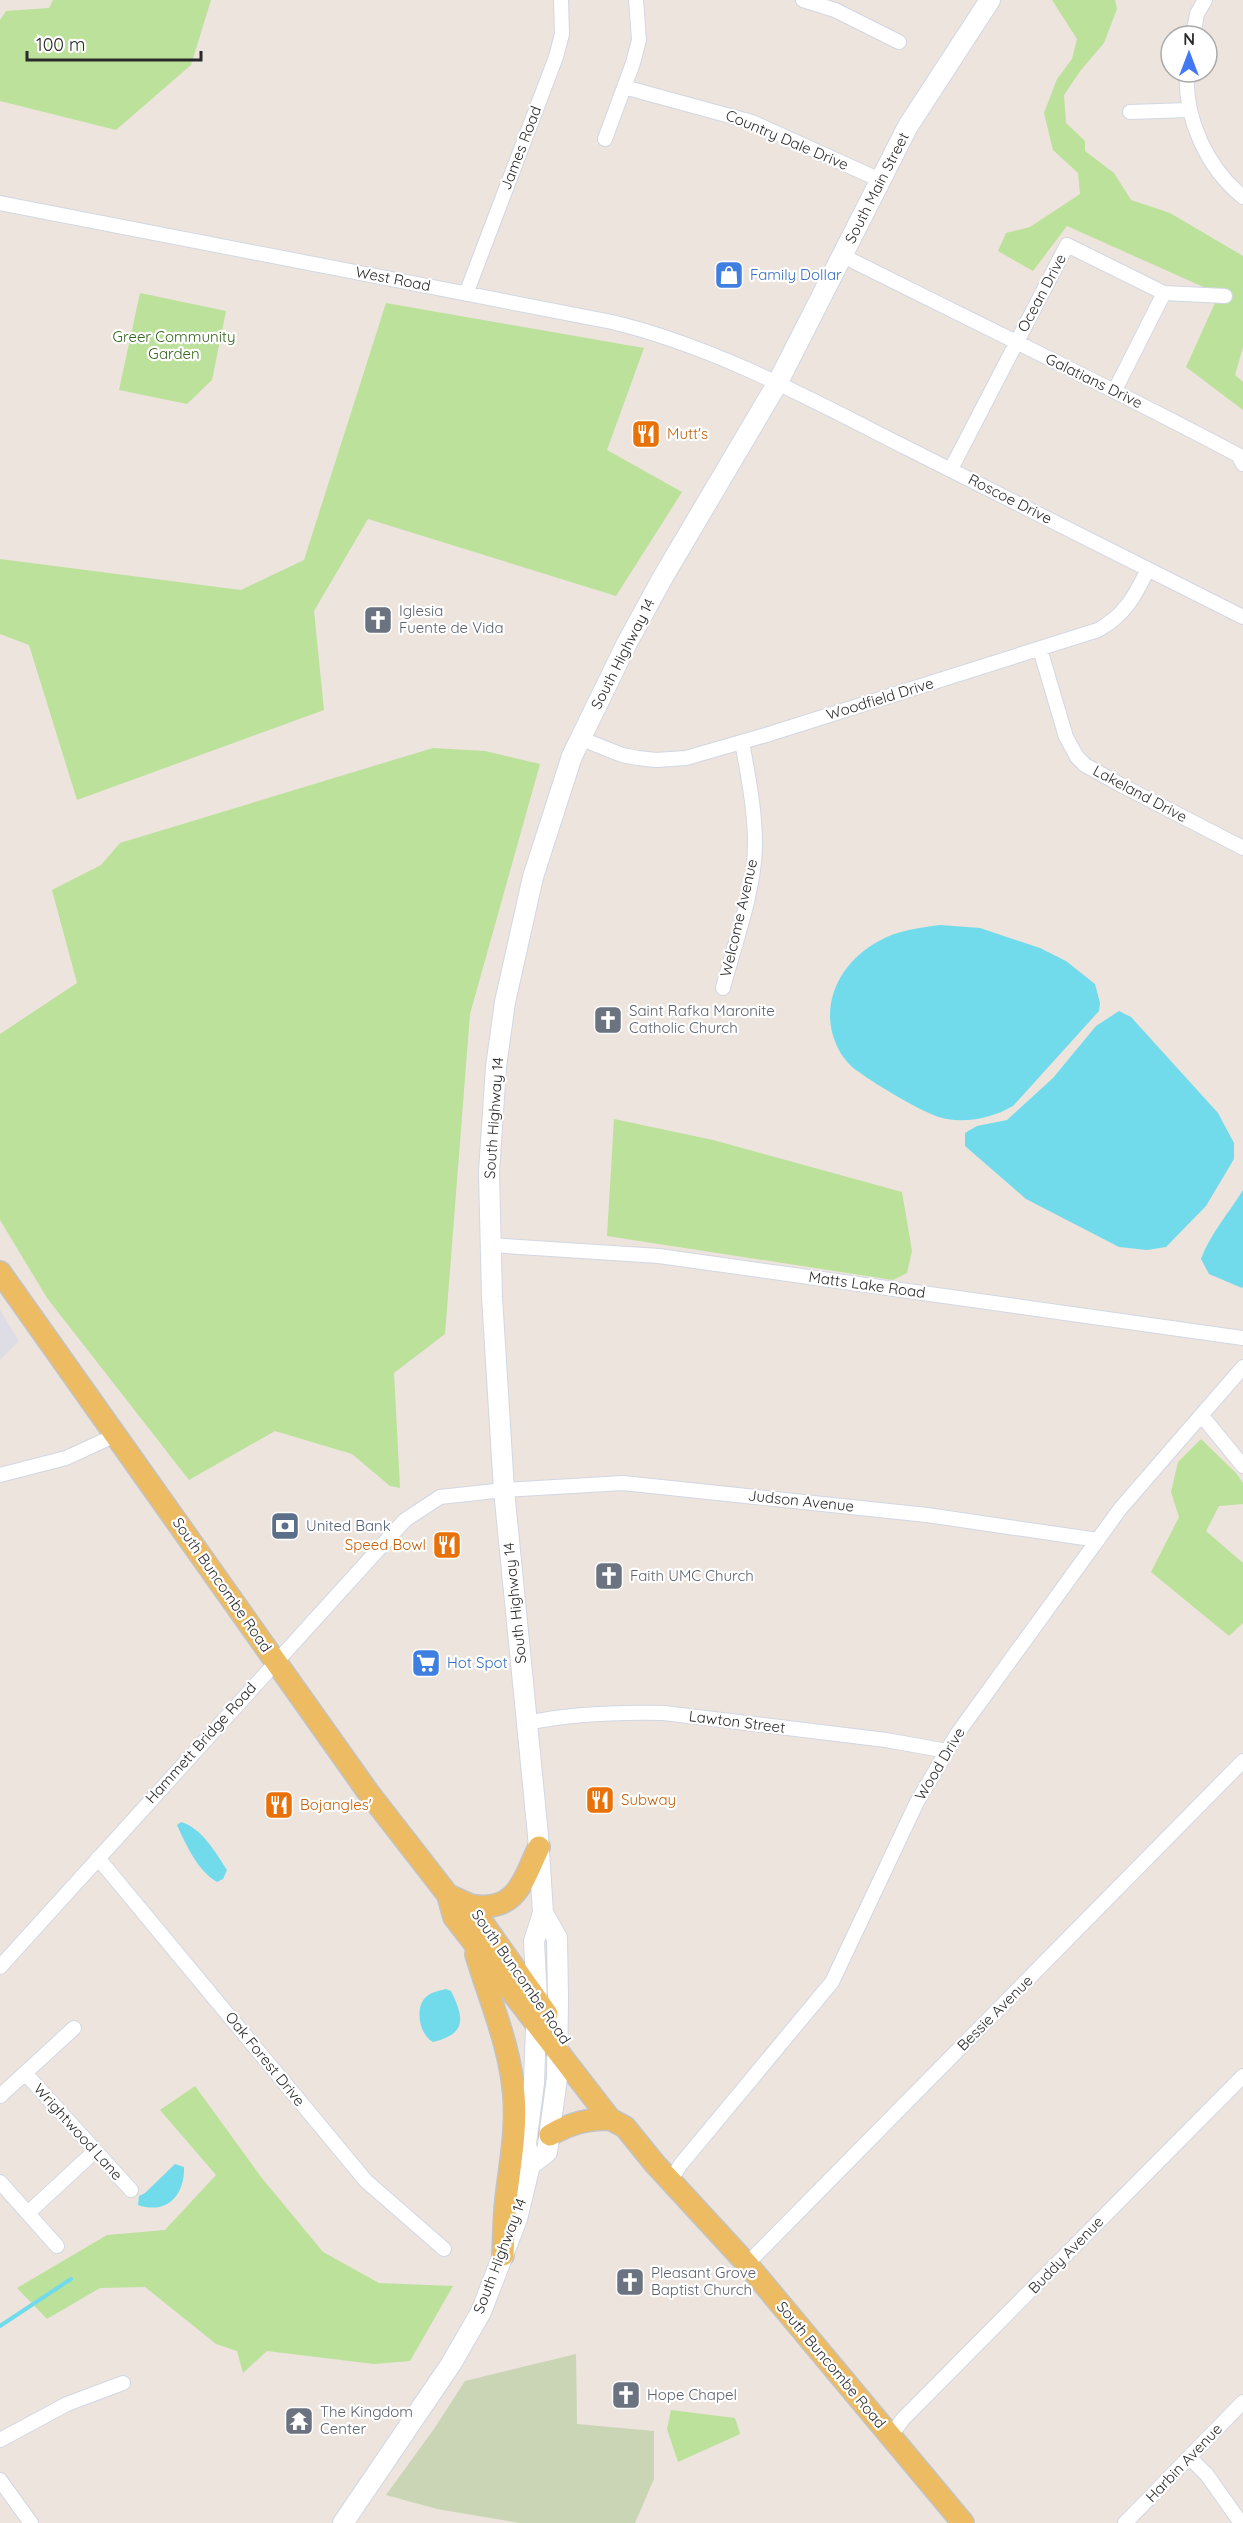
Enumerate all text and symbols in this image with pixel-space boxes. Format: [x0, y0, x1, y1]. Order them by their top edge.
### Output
scale bar [27, 24, 201, 62]
north arrow [1159, 24, 1219, 84]
text: N [1183, 29, 1195, 49]
text: 100 m [36, 33, 85, 56]
street label: James Road [496, 103, 545, 192]
street label: Country Dale Drive [723, 105, 851, 174]
street label: South Main Street [840, 129, 913, 247]
street label: Ocean Drive [1013, 250, 1070, 335]
shop icon: Family Dollar [713, 259, 745, 291]
street label: West Road [354, 262, 432, 295]
place label: Family Dollar [750, 265, 842, 284]
park label: Greer Community Garden [113, 327, 235, 363]
street label: Galatians Drive [1043, 349, 1146, 412]
restaurant icon: Mutt's [630, 418, 662, 450]
place label: Mutt's [667, 424, 708, 443]
street label: Roscoe Drive [965, 469, 1055, 528]
street label: South Highway 14 [586, 595, 659, 712]
place label: Iglesia Fuente de Vida [399, 601, 504, 637]
church icon: Iglesia Fuente de Vida [362, 604, 394, 636]
street label: Woodfield Drive [824, 673, 936, 724]
street label: Lakeland Drive [1090, 761, 1190, 826]
street label: Welcome Avenue [716, 857, 761, 979]
place label: Saint Rafka Maronite Catholic Church [629, 1001, 775, 1037]
church icon: Saint Rafka Maronite Catholic Church [592, 1004, 624, 1036]
street label: South Highway 14 [480, 1056, 507, 1179]
street label: Matts Lake Road [807, 1267, 927, 1302]
street label: Judson Avenue [747, 1485, 855, 1516]
bank icon: United Bank [269, 1510, 301, 1542]
street label: South Buncombe Road [169, 1514, 276, 1656]
place label: United Bank [306, 1516, 391, 1535]
restaurant icon: Speed Bowl [431, 1529, 463, 1561]
place label: Speed Bowl [345, 1535, 426, 1554]
street label: South Highway 14 [499, 1541, 530, 1665]
church icon: Faith UMC Church [593, 1560, 625, 1592]
place label: Faith UMC Church [630, 1566, 754, 1585]
supermarket icon: Hot Spot [410, 1647, 442, 1679]
place label: Hot Spot [447, 1653, 508, 1672]
street label: Hammett Bridge Road [141, 1678, 260, 1807]
street label: Lawton Street [688, 1706, 786, 1737]
street label: Wood Drive [910, 1724, 969, 1804]
restaurant icon: Subway [584, 1784, 616, 1816]
restaurant icon: Bojangles' [263, 1789, 295, 1821]
place label: Subway [621, 1790, 676, 1809]
place label: Bojangles' [300, 1795, 372, 1814]
street label: South Buncombe Road [468, 1906, 575, 2048]
street label: Bessie Avenue [953, 1971, 1037, 2055]
street label: Oak Forest Drive [221, 2008, 309, 2110]
street label: Wrightwood Lane [30, 2079, 127, 2184]
street label: South Highway 14 [469, 2195, 530, 2316]
street label: Buddy Avenue [1024, 2212, 1107, 2297]
place label: Pleasant Grove Baptist Church [651, 2263, 756, 2299]
church icon: Pleasant Grove Baptist Church [614, 2266, 646, 2298]
street label: South Buncombe Road [773, 2297, 890, 2432]
church icon: Hope Chapel [610, 2379, 642, 2411]
place label: Hope Chapel [647, 2385, 737, 2404]
place label: The Kingdom Center [320, 2402, 413, 2438]
temple icon: The Kingdom Center [283, 2405, 315, 2437]
street label: Harbin Avenue [1141, 2419, 1226, 2506]

